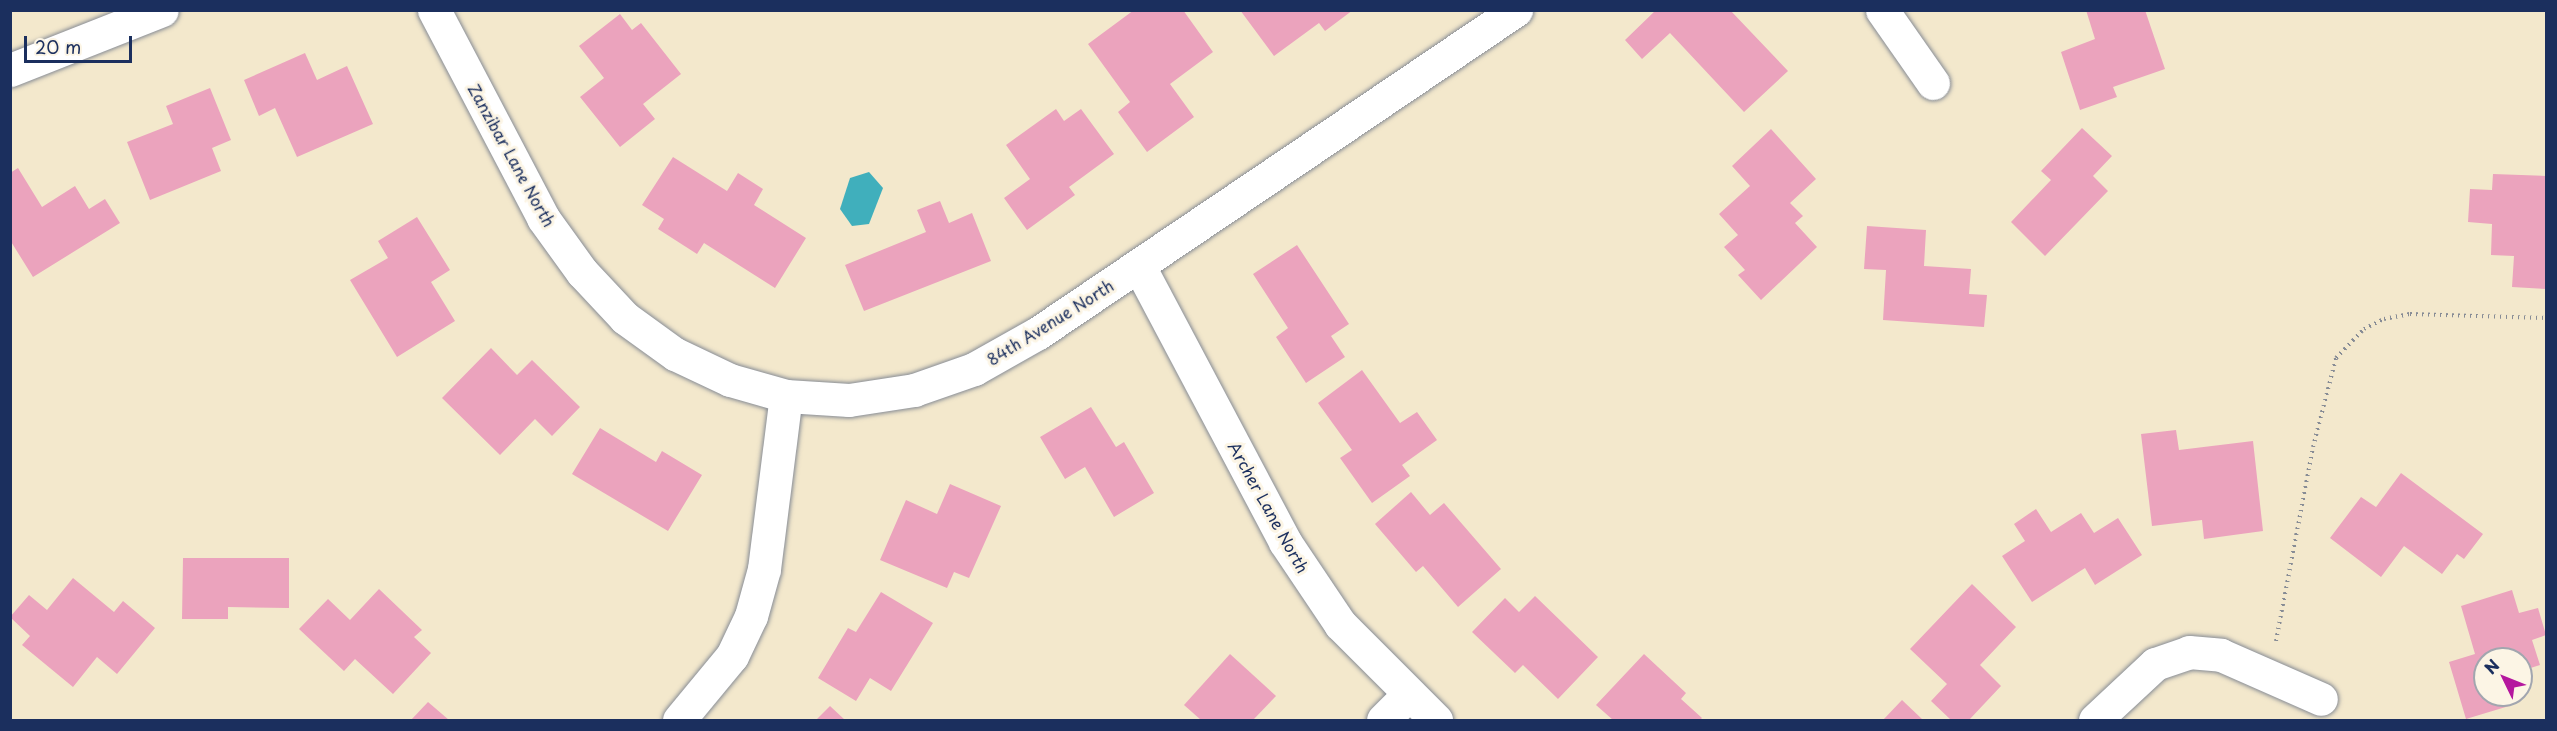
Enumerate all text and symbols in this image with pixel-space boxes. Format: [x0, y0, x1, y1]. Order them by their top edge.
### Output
scale bar [27, 24, 135, 62]
text: 20 m [35, 33, 81, 60]
street label: Zanzibar Lane North [465, 80, 559, 230]
street label: 84th Avenue North [983, 275, 1117, 369]
street label: Archer Lane North [1225, 438, 1313, 576]
north arrow [2473, 647, 2533, 707]
text: N [2478, 653, 2504, 679]

